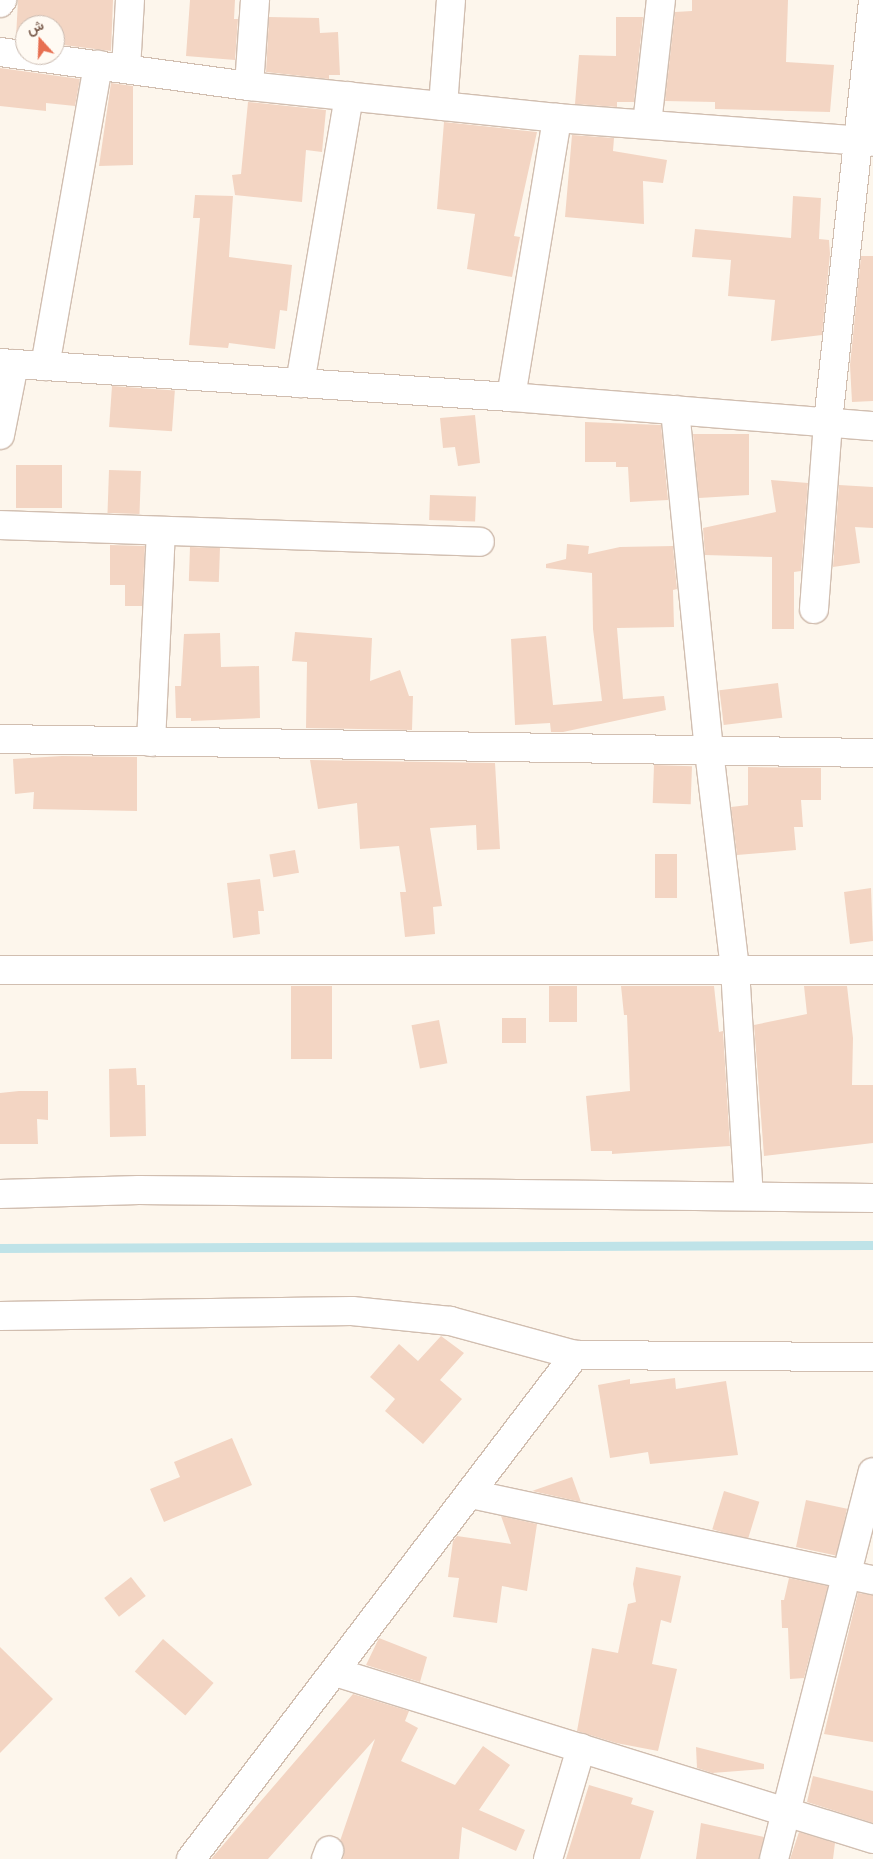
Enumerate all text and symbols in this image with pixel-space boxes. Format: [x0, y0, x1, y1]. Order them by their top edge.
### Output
north arrow [15, 15, 65, 65]
text: ش [25, 16, 46, 37]

